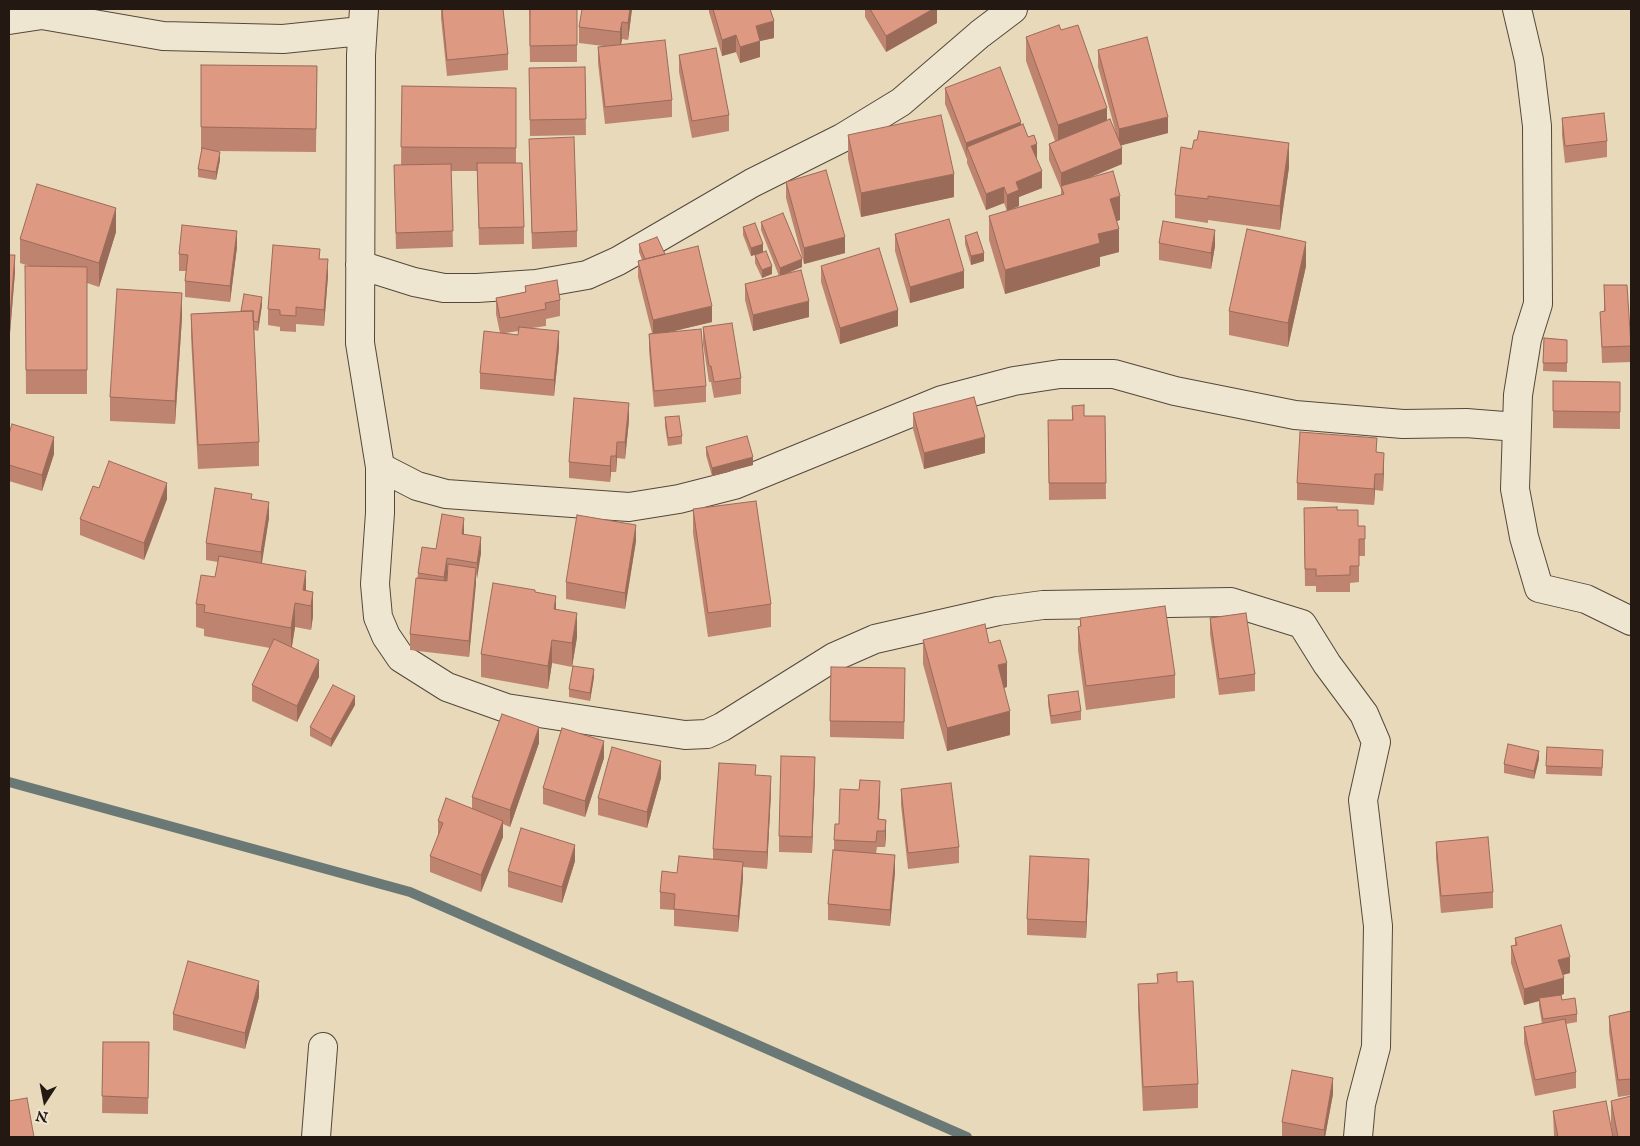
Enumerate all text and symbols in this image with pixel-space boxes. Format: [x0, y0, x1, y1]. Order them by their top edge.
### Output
north arrow [20, 1076, 70, 1126]
text: N [34, 1106, 50, 1126]

